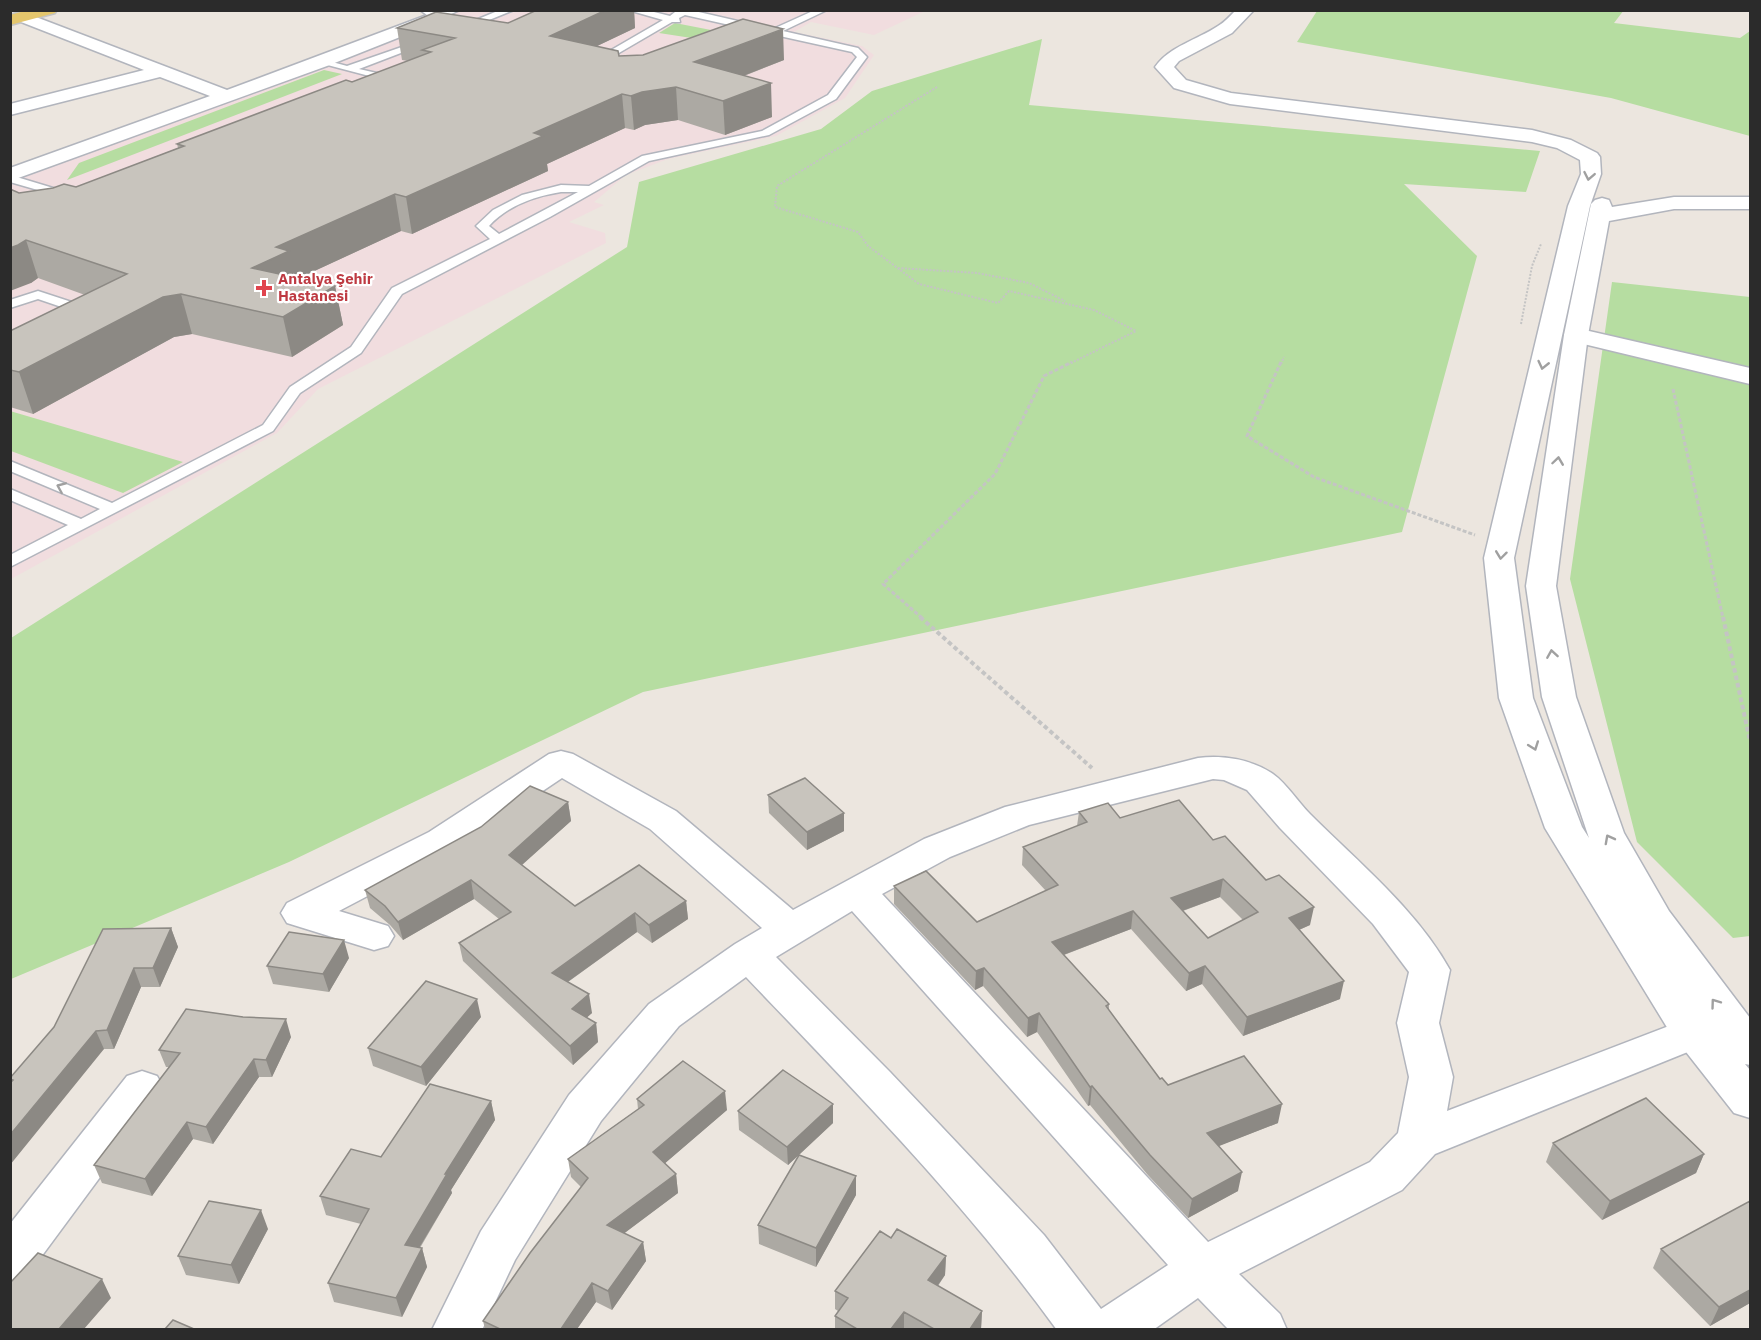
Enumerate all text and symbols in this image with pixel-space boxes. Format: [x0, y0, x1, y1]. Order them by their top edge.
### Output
one-way arrow [1583, 171, 1596, 181]
place label: Antalya Şehir Hastanesi [278, 269, 373, 305]
marker: Antalya Şehir Hastanesi [255, 279, 273, 297]
one-way arrow [1537, 360, 1550, 370]
one-way arrow [1552, 456, 1564, 465]
one-way arrow [56, 482, 67, 494]
one-way arrow [1495, 551, 1507, 560]
one-way arrow [1546, 649, 1559, 659]
one-way arrow [1527, 740, 1539, 751]
one-way arrow [1605, 835, 1616, 846]
one-way arrow [1711, 999, 1722, 1010]

